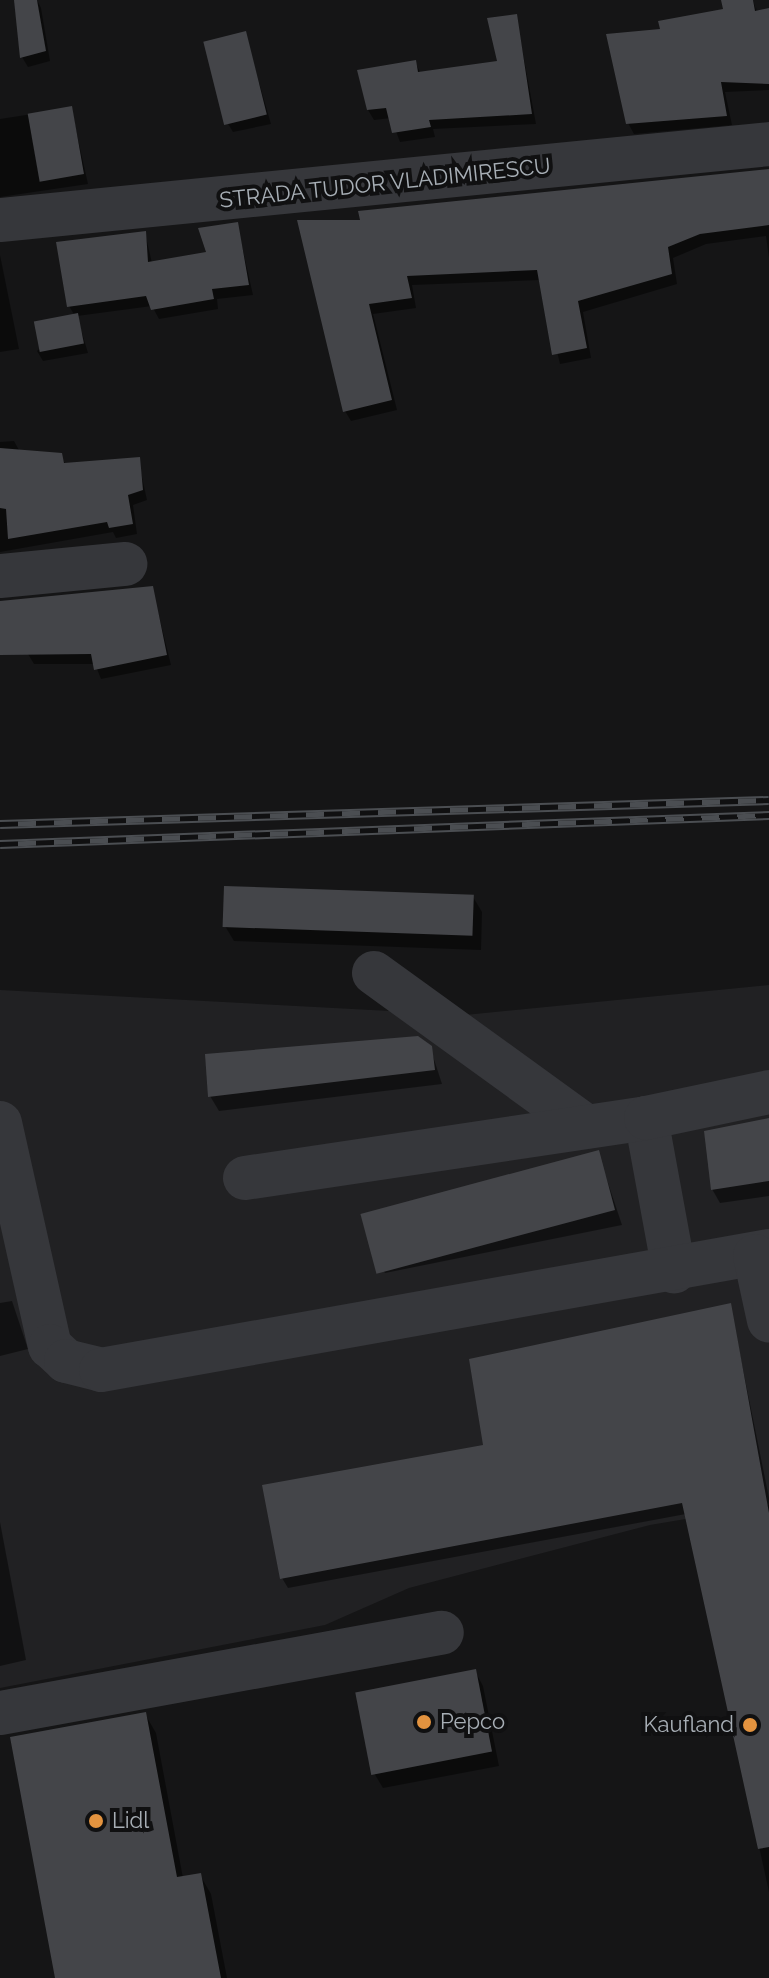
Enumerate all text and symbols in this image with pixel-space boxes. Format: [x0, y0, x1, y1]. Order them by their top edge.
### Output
street label: STRADA TUDOR VLADIMIRESCU [217, 152, 553, 214]
place label: Pepco [440, 1709, 505, 1735]
place label: Kaufland [643, 1712, 734, 1738]
marker: Pepco [415, 1713, 433, 1731]
marker: Kaufland [741, 1716, 759, 1734]
place label: Lidl [112, 1808, 149, 1834]
marker: Lidl [87, 1812, 105, 1830]

